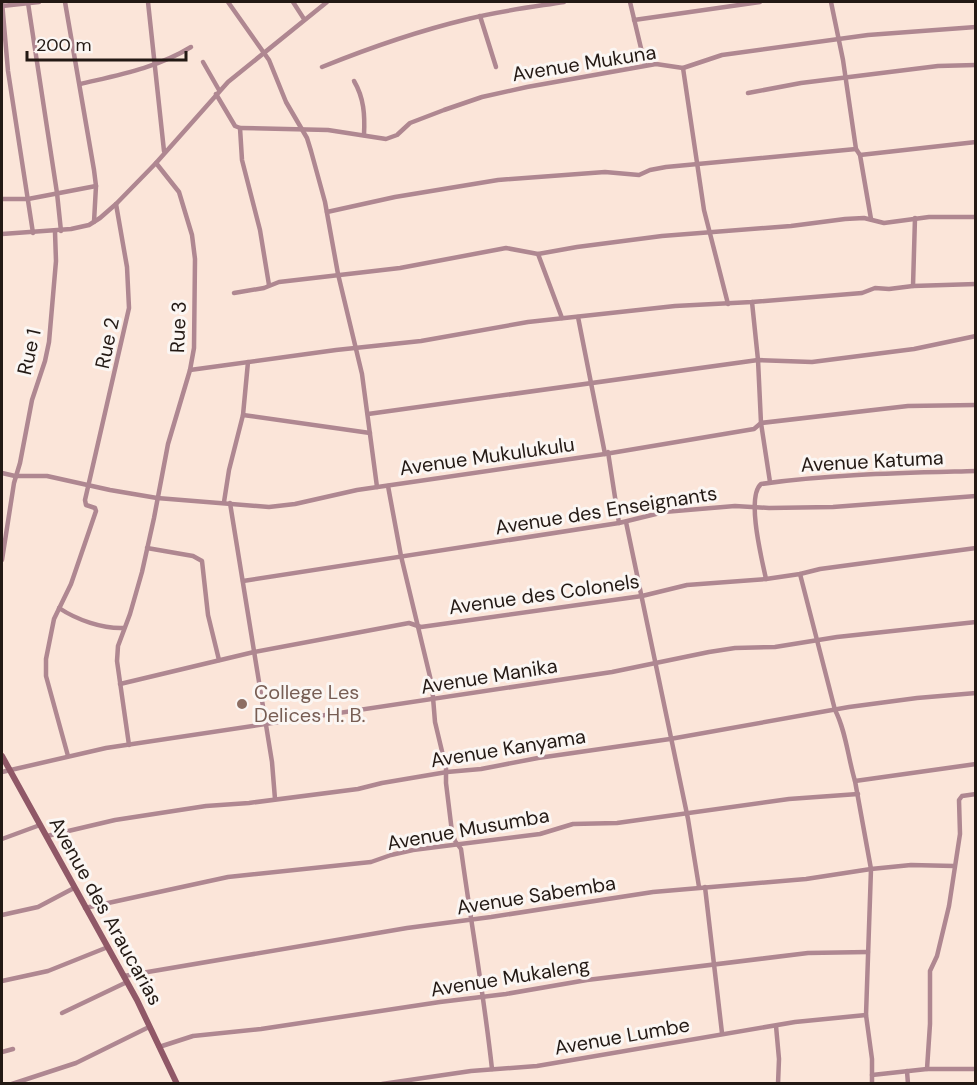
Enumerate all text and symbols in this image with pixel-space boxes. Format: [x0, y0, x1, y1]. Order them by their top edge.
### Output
scale bar [27, 24, 186, 62]
text: 200 m [36, 33, 92, 57]
street label: Avenue Mukuna [510, 39, 658, 87]
street label: Rue 3 [164, 301, 192, 353]
street label: Rue 2 [89, 315, 125, 371]
street label: Rue 1 [11, 327, 47, 377]
street label: Avenue Mukulukulu [398, 431, 576, 481]
street label: Avenue Katuma [800, 444, 944, 478]
street label: Avenue des Enseignants [493, 480, 719, 540]
street label: Avenue des Colonels [447, 568, 641, 620]
street label: Avenue Manika [419, 652, 559, 700]
place label: College Les Delices H. B. [254, 679, 365, 728]
marker: College Les Delices H. B. [235, 697, 249, 711]
street label: Avenue Kanyama [429, 723, 587, 773]
street label: Avenue Musumba [385, 802, 551, 856]
street label: Avenue des Araucarias [43, 812, 169, 1010]
street label: Avenue Sabemba [455, 870, 617, 920]
street label: Avenue Mukaleng [429, 952, 591, 1002]
street label: Avenue Lumbe [552, 1011, 692, 1061]

